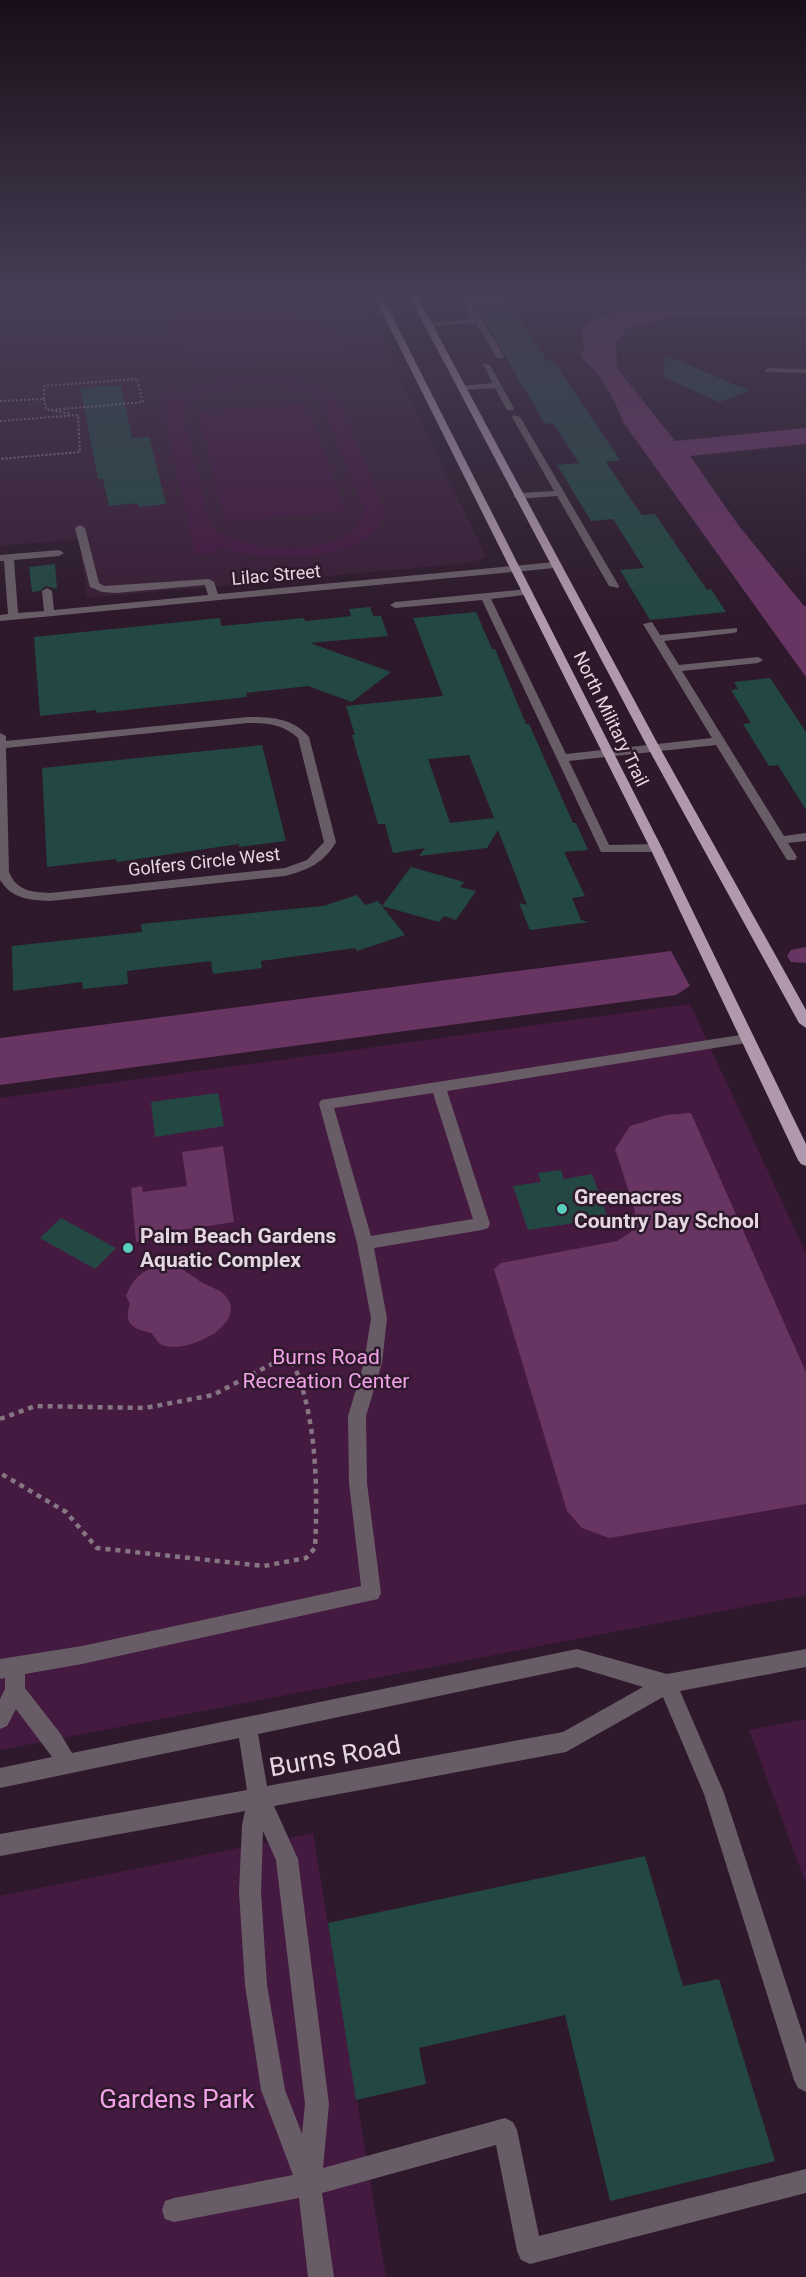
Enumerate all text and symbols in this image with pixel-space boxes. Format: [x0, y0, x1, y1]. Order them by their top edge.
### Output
street label: Lilac Street [230, 560, 322, 589]
street label: North Military Trail [570, 648, 653, 790]
street label: Golfers Circle West [127, 843, 281, 880]
place label: Greenacres Country Day School [574, 1185, 759, 1233]
marker: Greenacres Country Day School [555, 1202, 569, 1216]
place label: Palm Beach Gardens Aquatic Complex [140, 1224, 337, 1272]
marker: Palm Beach Gardens Aquatic Complex [121, 1241, 135, 1255]
park label: Burns Road Recreation Center [243, 1345, 409, 1393]
street label: Burns Road [267, 1730, 403, 1782]
park label: Gardens Park [99, 2084, 256, 2114]

